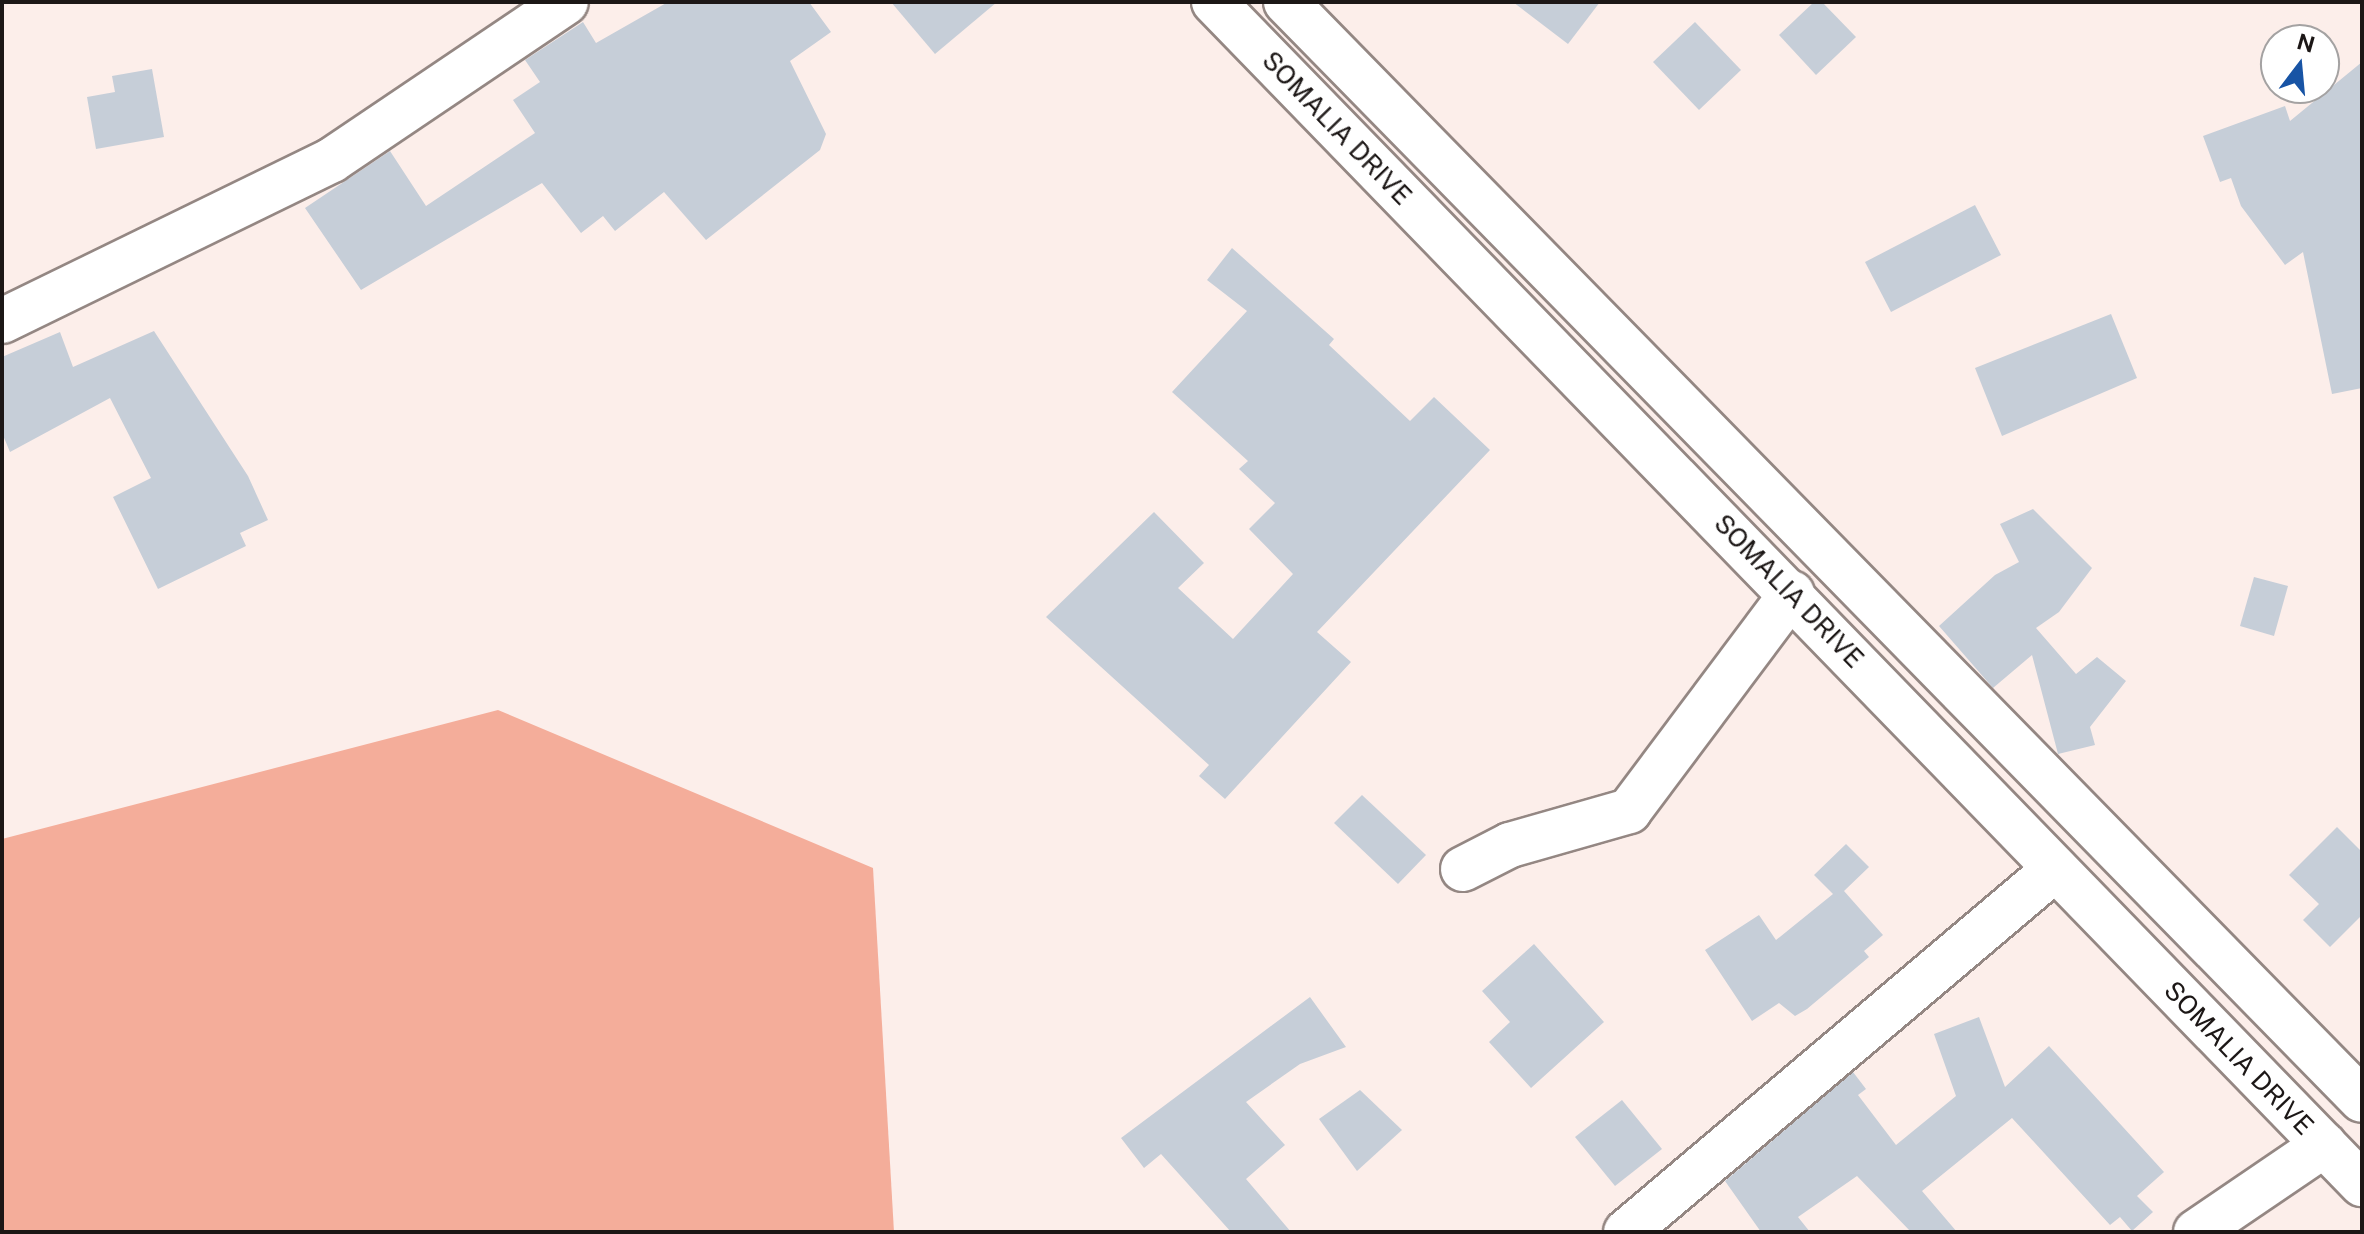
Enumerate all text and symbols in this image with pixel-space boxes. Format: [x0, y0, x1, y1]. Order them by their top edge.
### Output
north arrow [2260, 24, 2340, 104]
text: N [2294, 28, 2318, 58]
street label: SOMALIA DRIVE [1256, 45, 1418, 211]
street label: SOMALIA DRIVE [1708, 508, 1870, 674]
street label: SOMALIA DRIVE [2158, 975, 2320, 1141]

